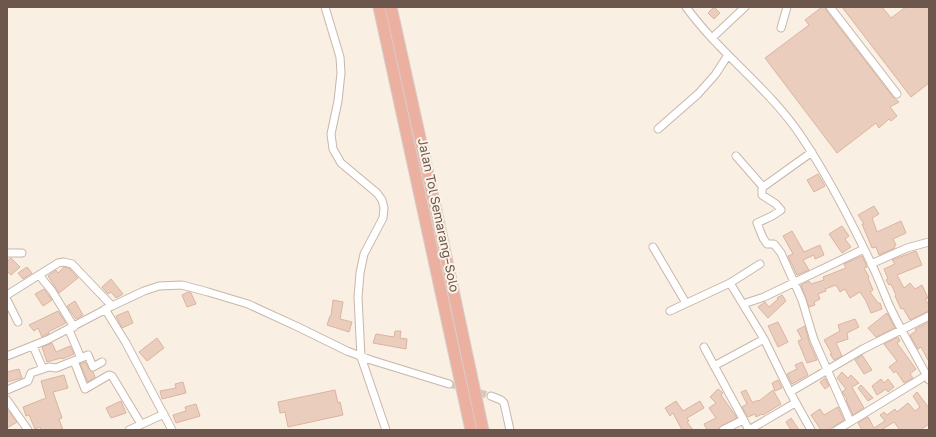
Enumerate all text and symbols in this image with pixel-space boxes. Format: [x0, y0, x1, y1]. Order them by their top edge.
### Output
street label: Jalan Tol Semarang–Solo [415, 136, 463, 294]

